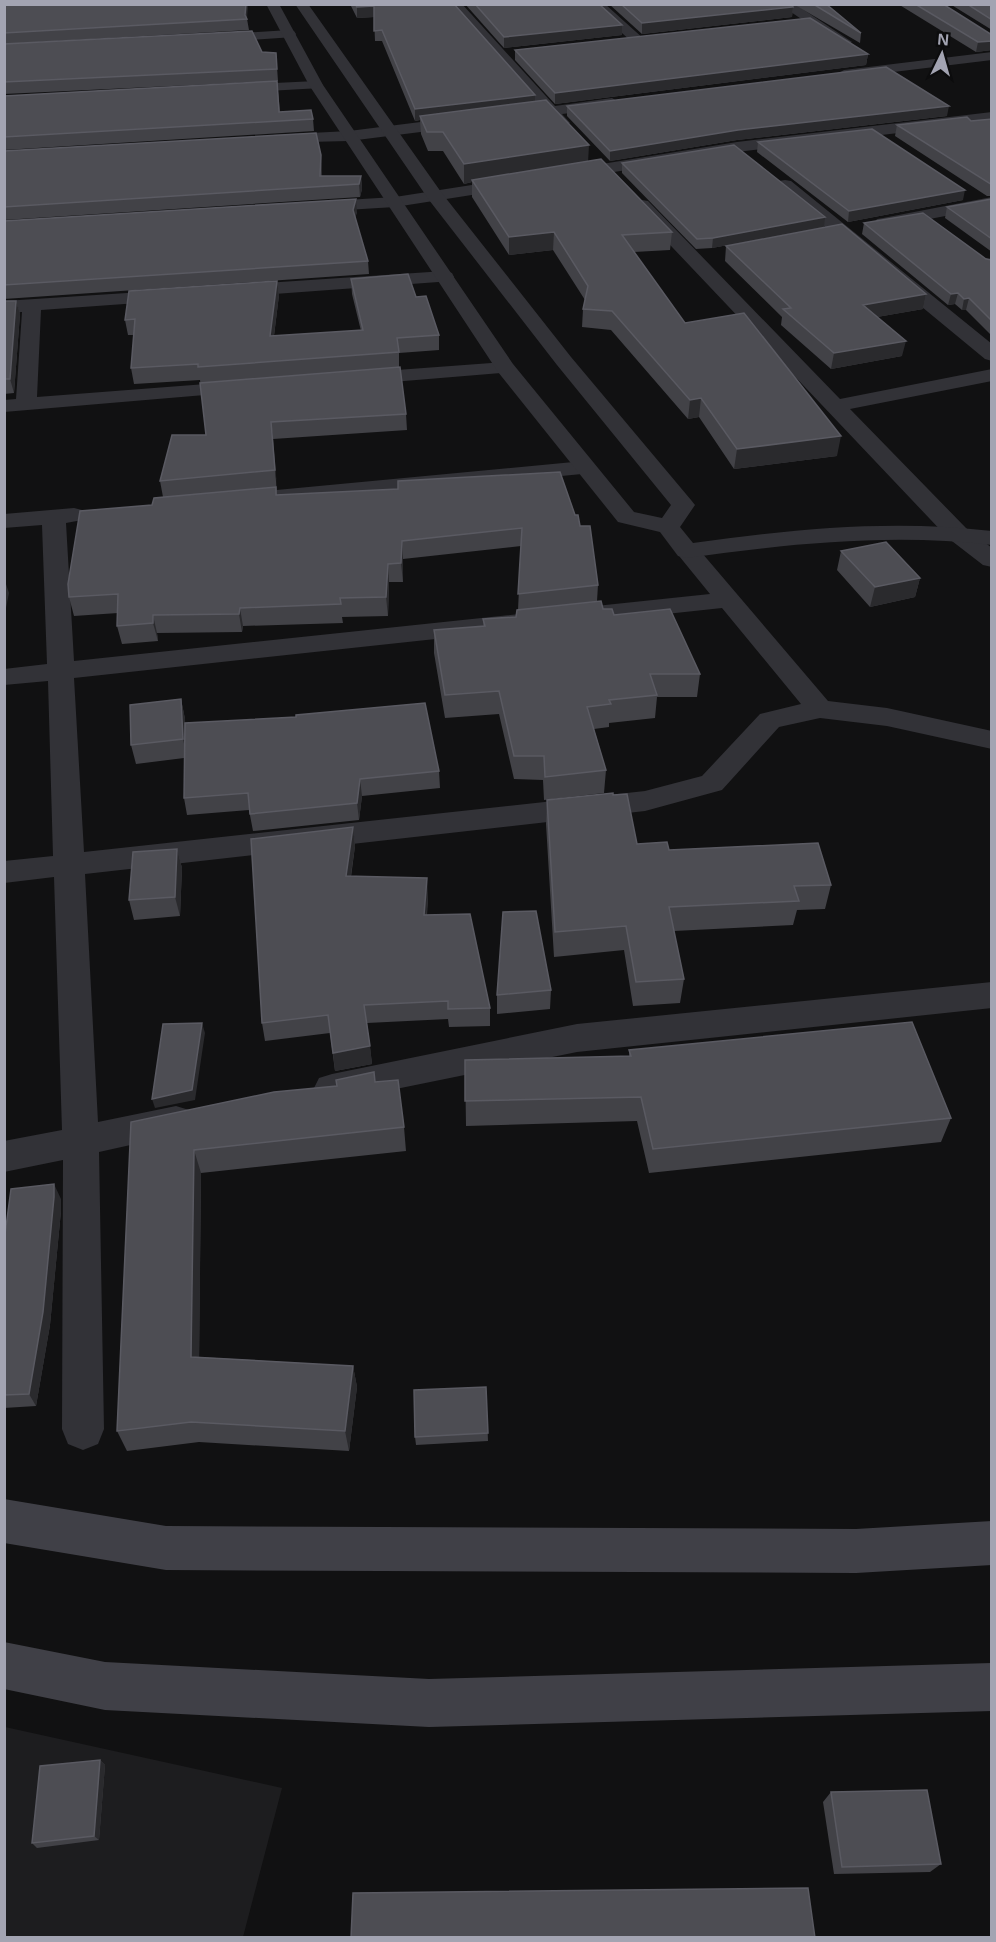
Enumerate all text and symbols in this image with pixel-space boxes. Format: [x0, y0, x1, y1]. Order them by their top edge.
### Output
north arrow [912, 24, 972, 84]
text: N [937, 31, 950, 49]

